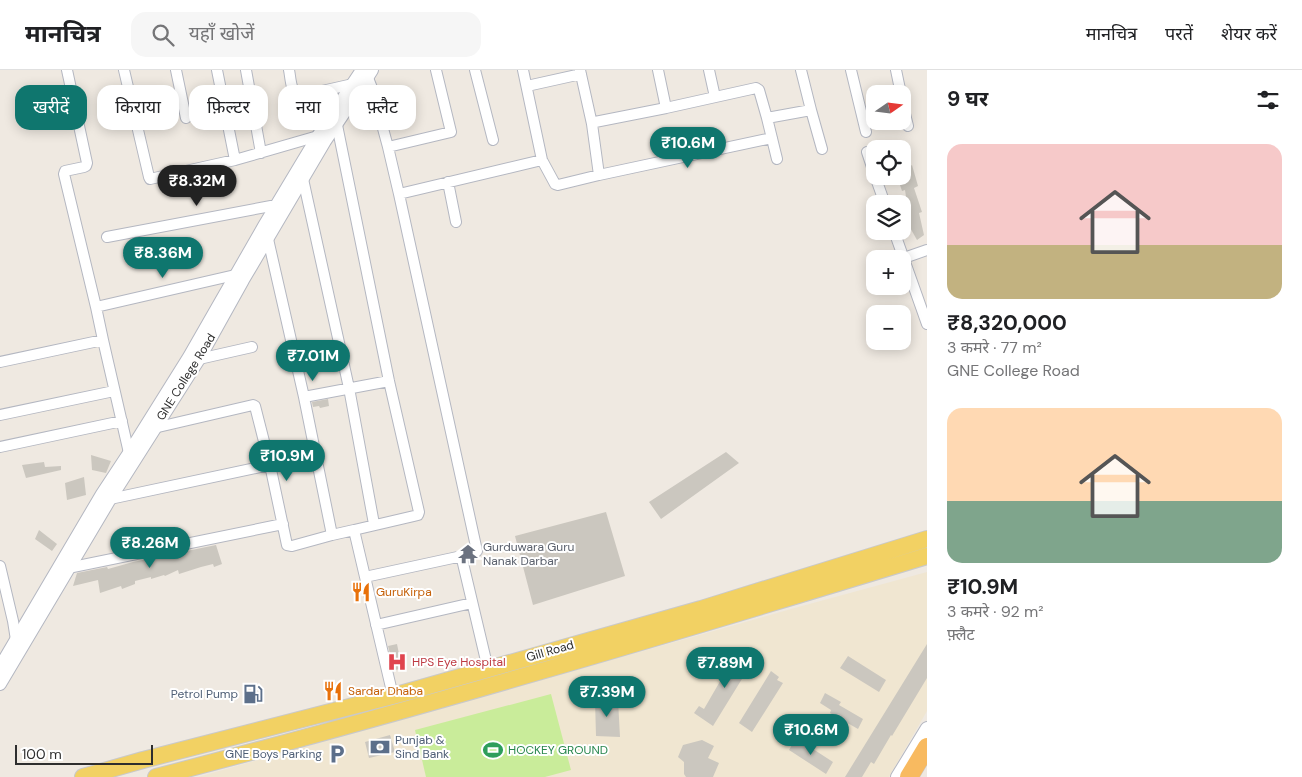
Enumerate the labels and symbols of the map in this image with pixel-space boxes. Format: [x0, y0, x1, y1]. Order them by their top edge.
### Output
north arrow [866, 85, 911, 130]
pin: ₹10.6M [647, 126, 729, 169]
pin: ₹8.32M [156, 164, 238, 207]
pin: ₹8.36M [122, 236, 204, 279]
street label: GNE College Road [153, 331, 219, 423]
pin: ₹7.01M [272, 340, 354, 382]
pin: ₹10.9M [246, 440, 328, 482]
pin: ₹8.26M [109, 526, 191, 569]
place label: Gurduwara Guru Nanak Darbar [483, 539, 575, 569]
temple icon: Gurduwara Guru Nanak Darbar [457, 543, 479, 565]
restaurant icon: GuruKirpa [350, 581, 372, 603]
place label: GuruKirpa [376, 584, 432, 600]
street label: Gill Road [524, 637, 576, 665]
pin: ₹7.89M [684, 646, 766, 689]
hospital icon: HPS Eye Hospital [386, 651, 408, 673]
place label: HPS Eye Hospital [412, 654, 506, 670]
pin: ₹7.39M [566, 676, 648, 718]
restaurant icon: Sardar Dhaba [322, 680, 344, 702]
fuel station icon: Petrol Pump [242, 683, 264, 705]
place label: Sardar Dhaba [348, 683, 423, 699]
place label: Petrol Pump [171, 686, 238, 702]
pin: ₹10.6M [770, 714, 852, 756]
place label: Punjab & Sind Bank [395, 732, 449, 762]
bank icon: Punjab & Sind Bank [369, 736, 391, 758]
sports icon: HOCKEY GROUND [482, 739, 504, 761]
scale bar [15, 742, 152, 765]
place label: HOCKEY GROUND [508, 742, 608, 758]
parking icon: GNE Boys Parking [326, 743, 348, 765]
place label: GNE Boys Parking [225, 746, 322, 762]

